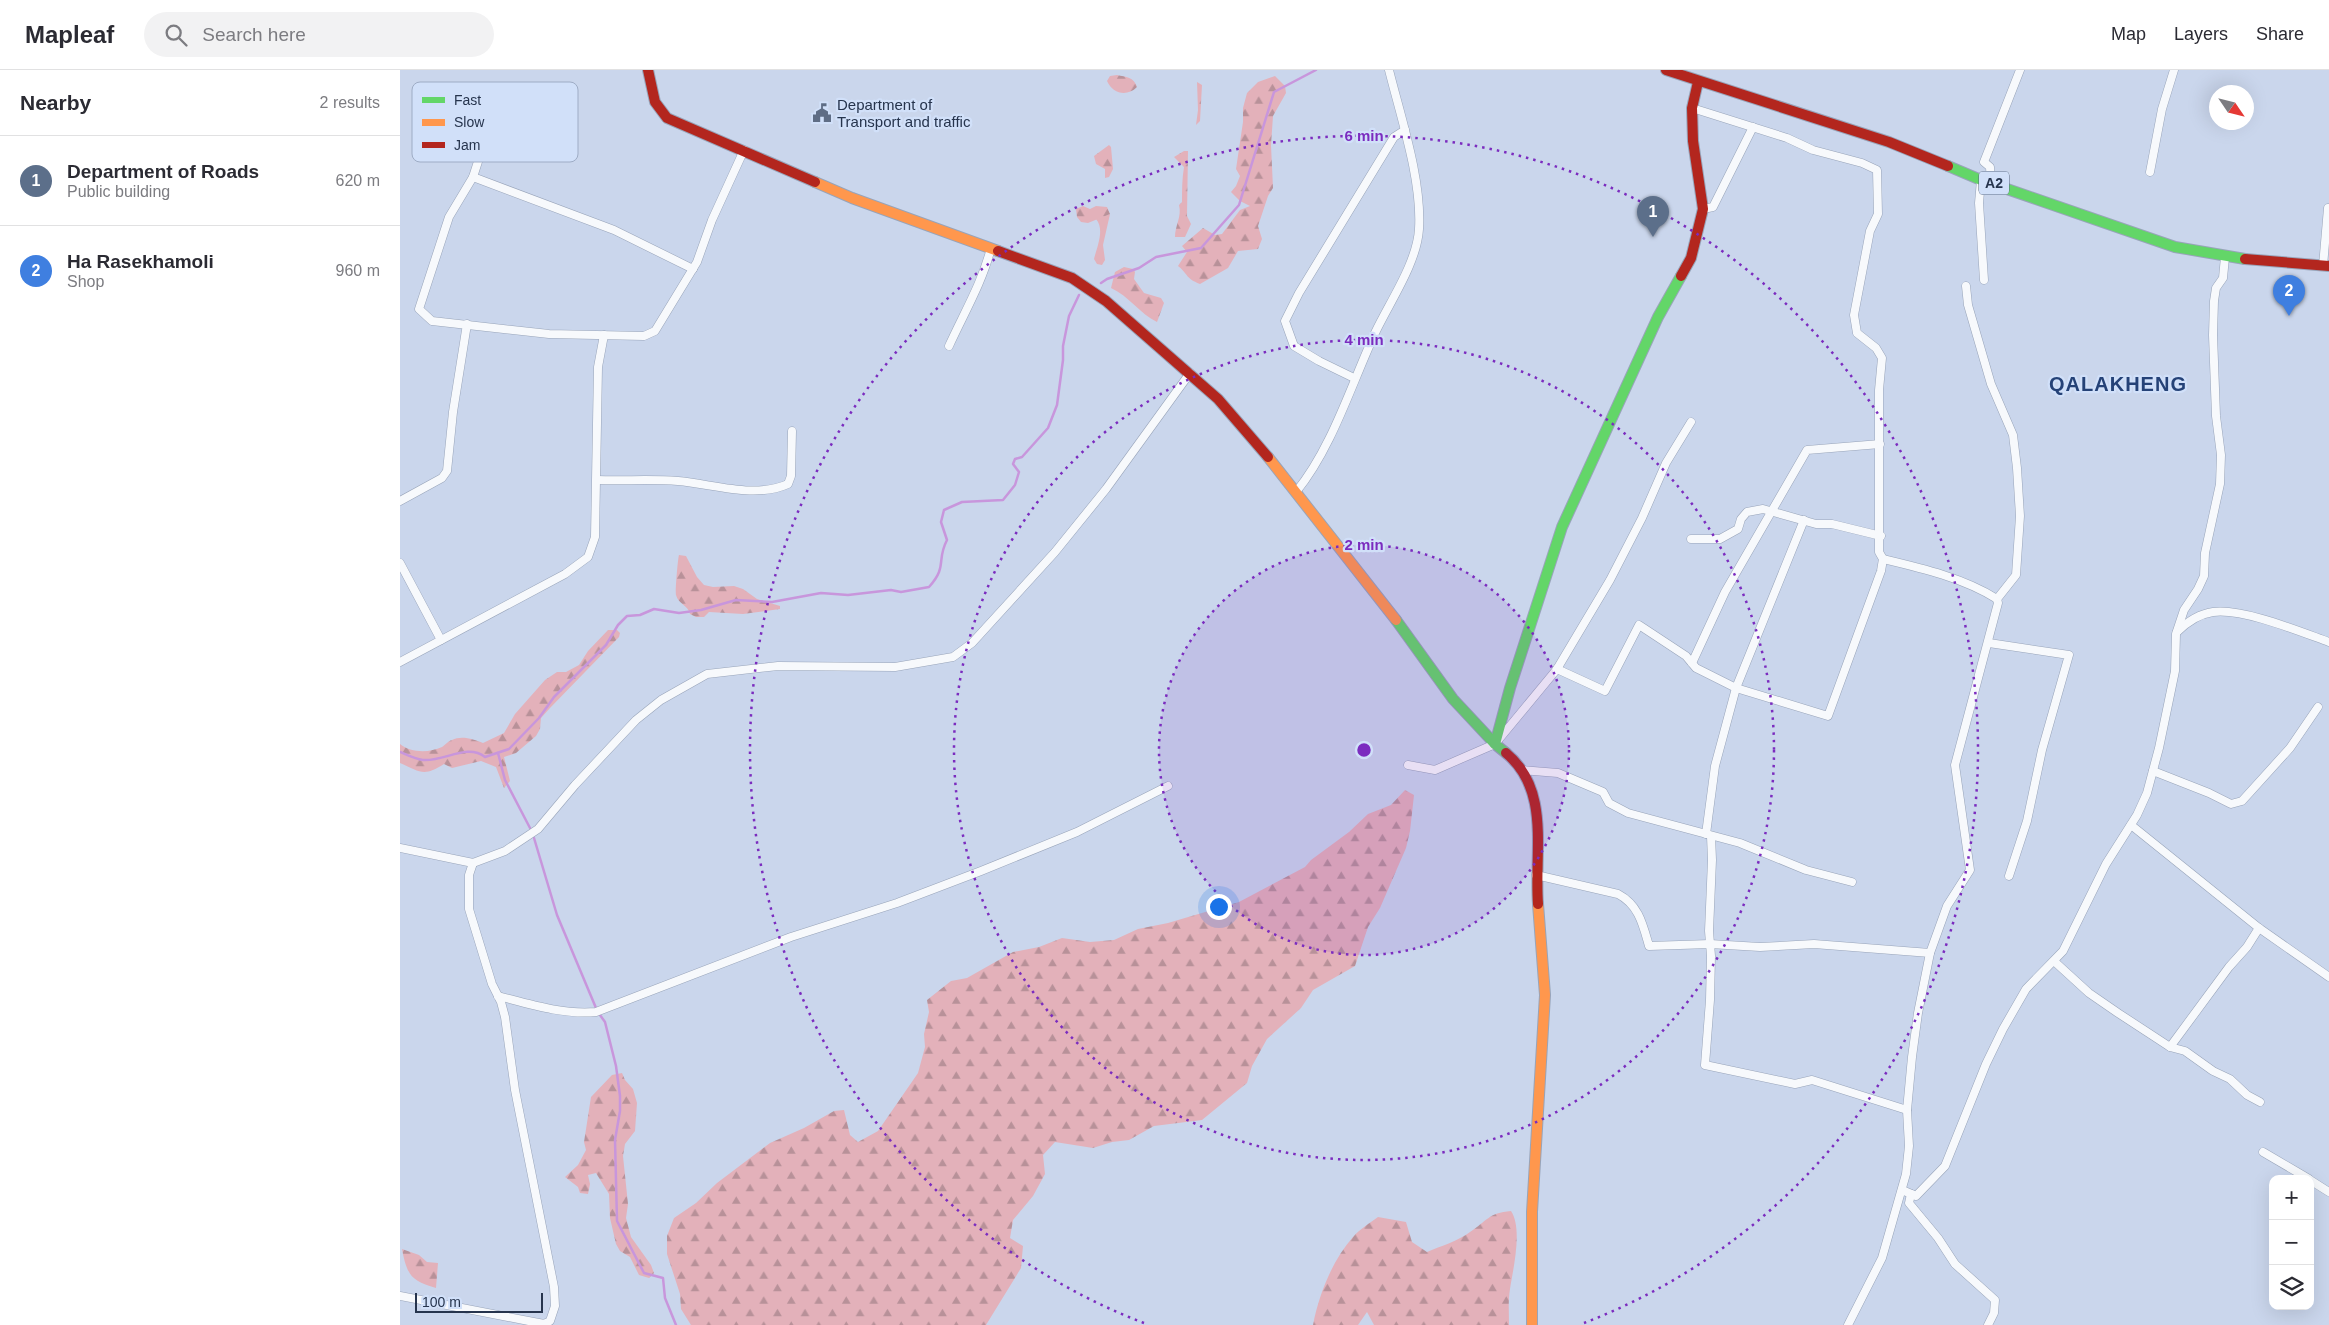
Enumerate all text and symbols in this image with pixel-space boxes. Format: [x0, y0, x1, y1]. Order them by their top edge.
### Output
search box [144, 12, 494, 57]
text: Mapleaf [25, 21, 114, 48]
icon: search [162, 21, 190, 49]
text: Search here [202, 24, 306, 45]
text: Map [2111, 24, 2146, 44]
text: Layers [2174, 24, 2228, 44]
text: Share [2256, 24, 2304, 44]
legend [412, 82, 578, 162]
north arrow [2209, 85, 2254, 130]
text: Nearby [20, 91, 91, 114]
text: Fast [454, 92, 481, 108]
text: 2 results [320, 94, 380, 111]
place label: Department of Transport and traffic [837, 96, 971, 130]
public building icon: Department of Transport and traffic [811, 102, 833, 124]
text: Slow [454, 114, 485, 130]
text: 6 min [1344, 127, 1384, 144]
text: Jam [454, 137, 480, 153]
text: Department of Roads [67, 161, 259, 182]
text: 1 [32, 172, 40, 189]
text: 620 m [336, 172, 380, 189]
road number: A2 [1979, 172, 2009, 195]
text: Public building [67, 183, 170, 200]
pin: 1 [1637, 196, 1669, 237]
text: Ha Rasekhamoli [67, 251, 214, 272]
text: 2 [32, 262, 40, 279]
text: 960 m [336, 262, 380, 279]
text: Shop [67, 273, 104, 290]
pin: 2 [2273, 275, 2305, 316]
text: 4 min [1344, 331, 1384, 348]
district label: QALAKHENG [2049, 373, 2187, 395]
text: 2 min [1344, 536, 1384, 553]
centre of rings [1355, 741, 1373, 759]
your location [1206, 894, 1232, 920]
map controls [2269, 1175, 2314, 1310]
button: + [2269, 1175, 2314, 1220]
button: − [2269, 1220, 2314, 1265]
button: layers [2269, 1265, 2314, 1310]
scale bar [415, 1290, 542, 1313]
text: 100 m [422, 1294, 461, 1310]

